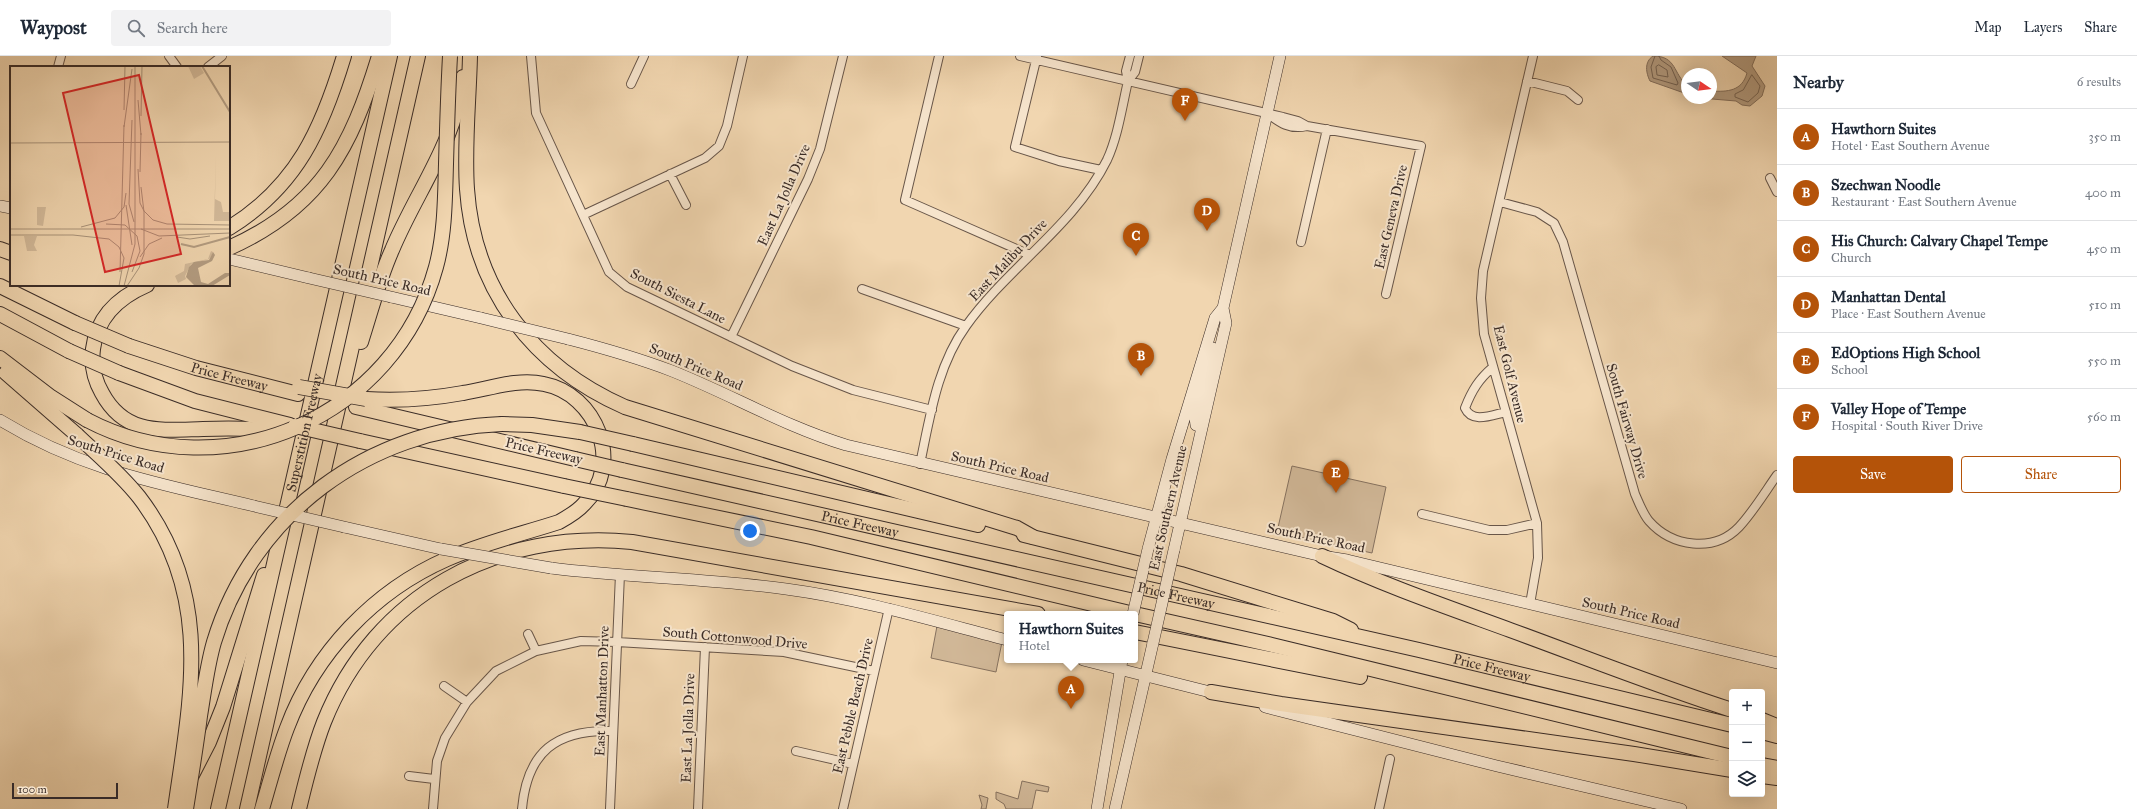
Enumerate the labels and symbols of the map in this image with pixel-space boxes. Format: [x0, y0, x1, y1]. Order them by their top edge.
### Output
inset map [10, 66, 230, 286]
north arrow [1681, 68, 1717, 104]
pin: F [1172, 88, 1198, 121]
street label: East La Jolla Drive [754, 141, 815, 249]
street label: East Geneva Drive [1371, 163, 1411, 271]
pin: D [1194, 198, 1220, 231]
street label: East Malibu Drive [965, 215, 1051, 305]
pin: C [1123, 223, 1149, 256]
street label: South Price Road [331, 260, 433, 300]
street label: South Siesta Lane [627, 265, 729, 327]
street label: East Golf Avenue [1490, 323, 1530, 425]
street label: South Price Road [647, 340, 745, 394]
pin: B [1128, 343, 1154, 376]
street label: Price Freeway [189, 358, 270, 395]
street label: South Fairway Drive [1602, 361, 1652, 481]
street label: Superstition Freeway [282, 371, 326, 494]
street label: South Price Road [66, 431, 166, 477]
street label: Price Freeway [504, 434, 585, 468]
street label: East Southern Avenue [1145, 444, 1191, 572]
street label: South Price Road [949, 447, 1051, 487]
pin: E [1323, 460, 1349, 493]
street label: Price Freeway [820, 507, 901, 541]
street label: South Price Road [1265, 519, 1367, 557]
your location [740, 521, 760, 541]
street label: Price Freeway [1136, 578, 1217, 612]
street label: South Price Road [1580, 593, 1682, 633]
street label: South Cottonwood Drive [662, 623, 808, 653]
street label: East Manhatton Drive [591, 625, 613, 757]
street label: East Pebble Beach Drive [829, 636, 877, 775]
street label: Price Freeway [1452, 650, 1533, 685]
street label: East La Jolla Drive [678, 673, 699, 783]
pin: A [1058, 676, 1084, 709]
scale bar [12, 781, 118, 800]

